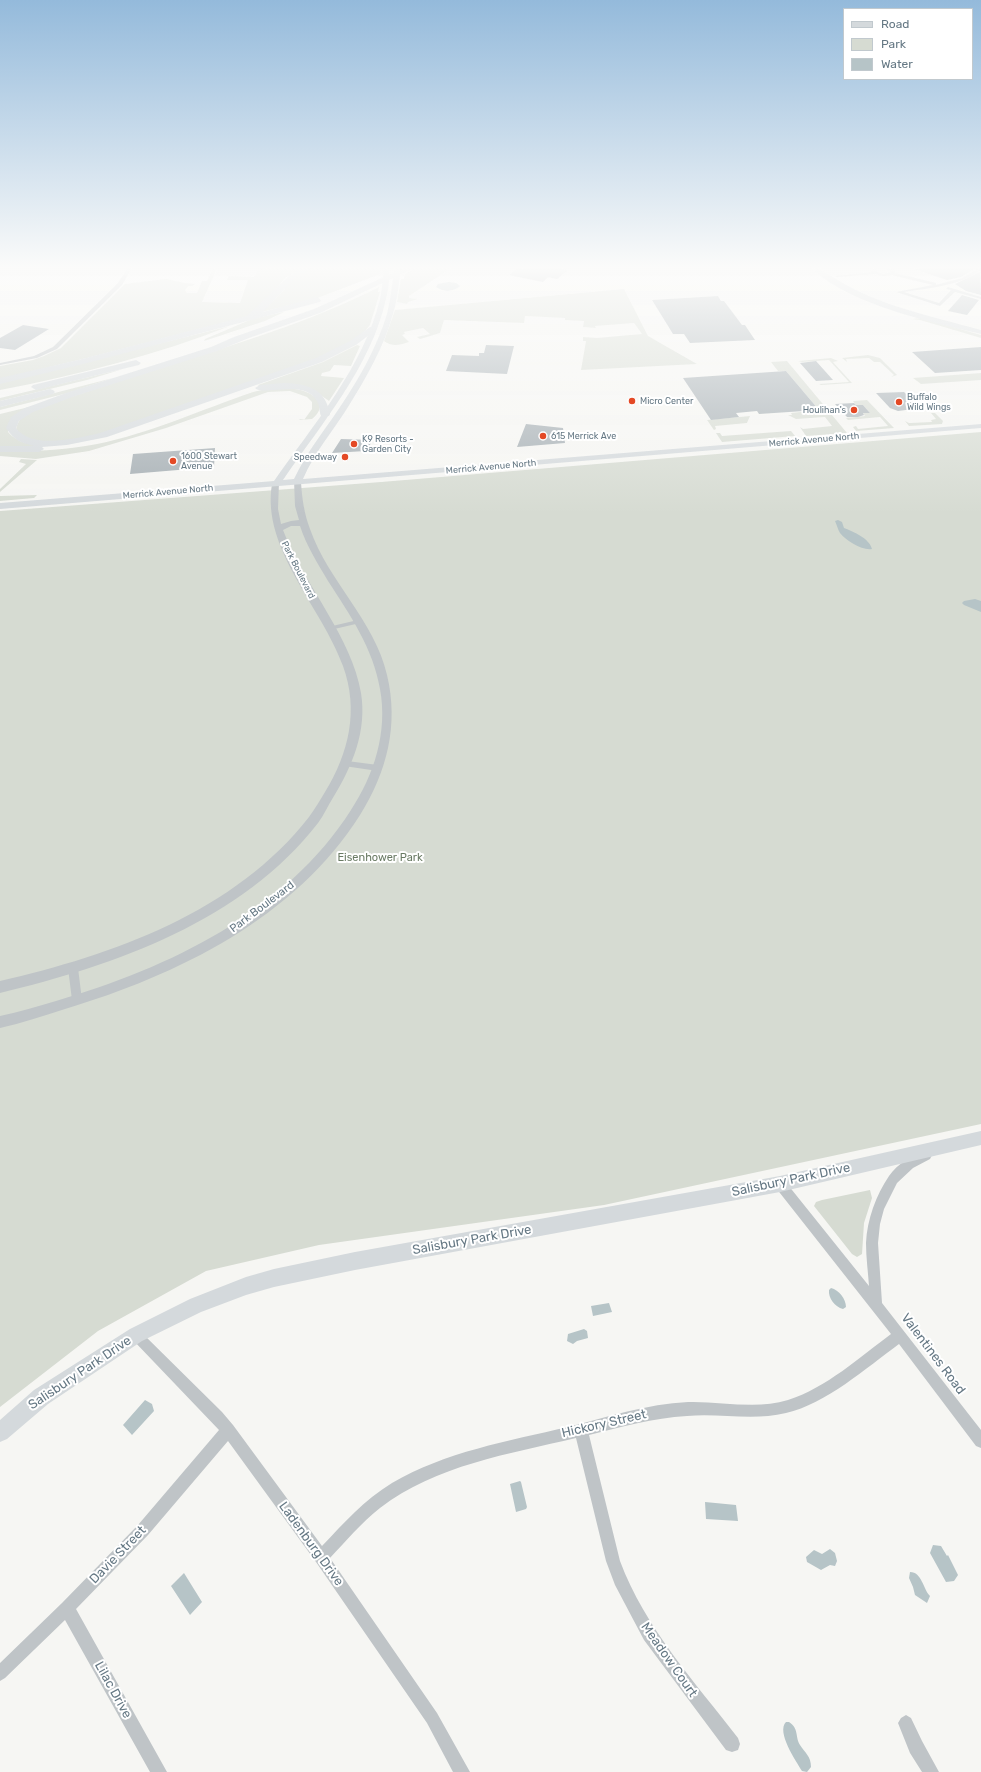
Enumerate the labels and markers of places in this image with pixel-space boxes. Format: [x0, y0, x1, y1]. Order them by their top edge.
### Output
place label: Buffalo Wild Wings [907, 392, 951, 413]
marker: Micro Center [627, 396, 637, 406]
place label: Micro Center [640, 396, 693, 406]
marker: Buffalo Wild Wings [894, 397, 904, 407]
place label: Houlihan's [803, 405, 846, 415]
marker: Houlihan's [849, 405, 859, 415]
marker: 615 Merrick Ave [538, 431, 548, 441]
place label: 615 Merrick Ave [551, 431, 616, 441]
place label: K9 Resorts - Garden City [362, 434, 414, 455]
marker: K9 Resorts - Garden City [349, 439, 359, 449]
place label: 1600 Stewart Avenue [181, 451, 237, 472]
place label: Speedway [294, 452, 337, 462]
marker: Speedway [340, 452, 350, 462]
marker: 1600 Stewart Avenue [168, 456, 178, 466]

